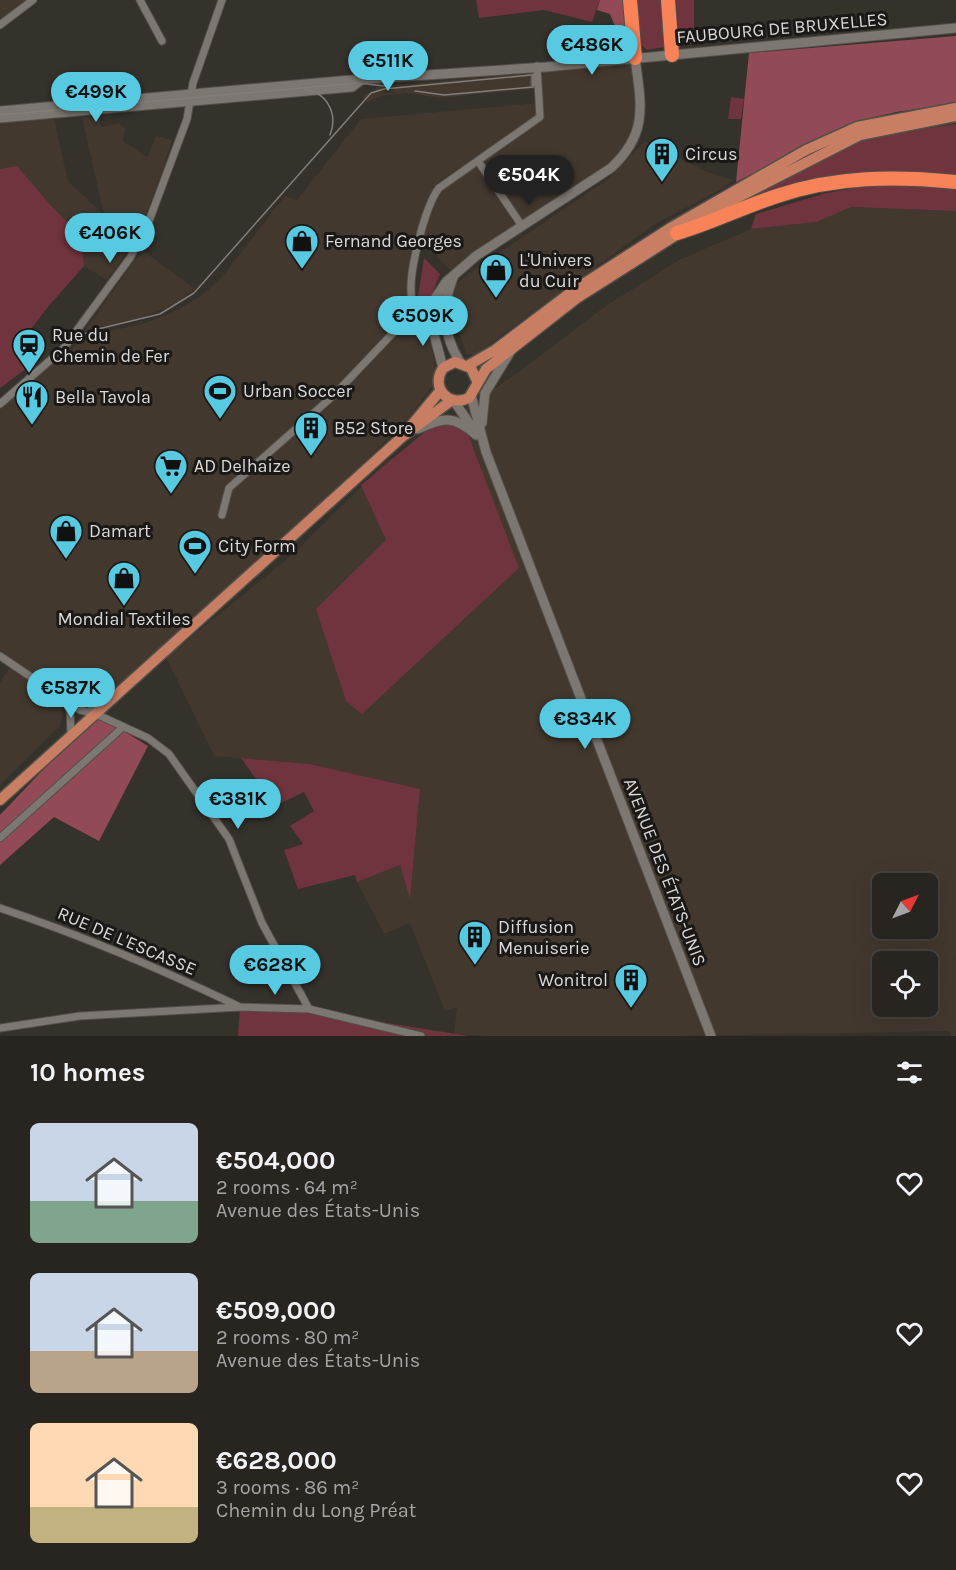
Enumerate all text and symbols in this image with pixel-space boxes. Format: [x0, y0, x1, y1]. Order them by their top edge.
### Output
street label: FAUBOURG DE BRUXELLES [676, 8, 888, 48]
pin: €486K [550, 25, 634, 76]
text: €486K [561, 33, 623, 56]
pin: €511K [346, 41, 430, 92]
text: €511K [362, 49, 414, 72]
pin: €499K [54, 72, 138, 123]
text: €499K [65, 80, 127, 103]
building icon: Circus [644, 136, 680, 183]
place label: Circus [685, 143, 738, 165]
pin: €504K [487, 155, 571, 206]
text: €504K [498, 163, 560, 186]
pin: €406K [68, 213, 152, 264]
text: €406K [79, 221, 141, 244]
shop icon: Fernand Georges [284, 223, 320, 270]
place label: Fernand Georges [325, 230, 462, 252]
place label: L'Univers du Cuir [519, 249, 592, 292]
shop icon: L'Univers du Cuir [478, 252, 514, 299]
pin: €509K [381, 296, 465, 347]
text: €509K [392, 304, 454, 327]
place label: Rue du Chemin de Fer [52, 324, 170, 367]
station icon: Rue du Chemin de Fer [11, 327, 47, 374]
sports icon: Urban Soccer [202, 373, 238, 420]
restaurant icon: Bella Tavola [14, 379, 50, 426]
place label: Urban Soccer [243, 380, 353, 402]
place label: Bella Tavola [55, 386, 151, 408]
building icon: B52 Store [293, 410, 329, 457]
place label: B52 Store [334, 417, 413, 439]
supermarket icon: AD Delhaize [153, 448, 189, 495]
place label: AD Delhaize [194, 455, 291, 477]
shop icon: Damart [48, 513, 84, 560]
place label: Damart [89, 520, 151, 542]
sports icon: City Form [177, 528, 213, 575]
place label: City Form [218, 535, 296, 557]
shop icon: Mondial Textiles [106, 560, 142, 607]
place label: Mondial Textiles [57, 608, 191, 630]
pin: €587K [29, 668, 113, 719]
text: €587K [41, 676, 101, 699]
pin: €834K [543, 699, 627, 750]
text: €834K [553, 707, 617, 730]
street label: AVENUE DES ÉTATS-UNIS [619, 774, 712, 969]
pin: €381K [196, 779, 280, 830]
text: €381K [209, 787, 267, 810]
north arrow [872, 873, 938, 939]
map controls [872, 873, 938, 1017]
street label: RUE DE L'ESCASSE [54, 902, 200, 980]
place label: Diffusion Menuiserie [498, 916, 589, 959]
building icon: Diffusion Menuiserie [457, 919, 493, 966]
pin: €628K [233, 945, 317, 996]
button: locate [872, 951, 938, 1017]
text: €628K [244, 953, 306, 976]
building icon: Wonitrol [613, 962, 649, 1009]
place label: Wonitrol [538, 969, 608, 991]
icon: filters [893, 1056, 926, 1089]
text: 10 homes [30, 1057, 145, 1088]
text: €504,000 [216, 1145, 335, 1176]
icon: home [78, 1147, 150, 1219]
icon: heart [893, 1167, 926, 1200]
text: 2 rooms · 64 m² [216, 1176, 358, 1199]
text: Avenue des États-Unis [216, 1199, 420, 1222]
text: €509,000 [216, 1295, 336, 1326]
icon: home [78, 1297, 150, 1369]
icon: heart [893, 1317, 926, 1350]
text: 2 rooms · 80 m² [216, 1326, 359, 1349]
text: Avenue des États-Unis [216, 1349, 420, 1372]
text: €628,000 [216, 1445, 337, 1476]
icon: home [78, 1447, 150, 1519]
icon: heart [893, 1467, 926, 1500]
text: 3 rooms · 86 m² [216, 1476, 359, 1499]
text: Chemin du Long Préat [216, 1499, 416, 1522]

